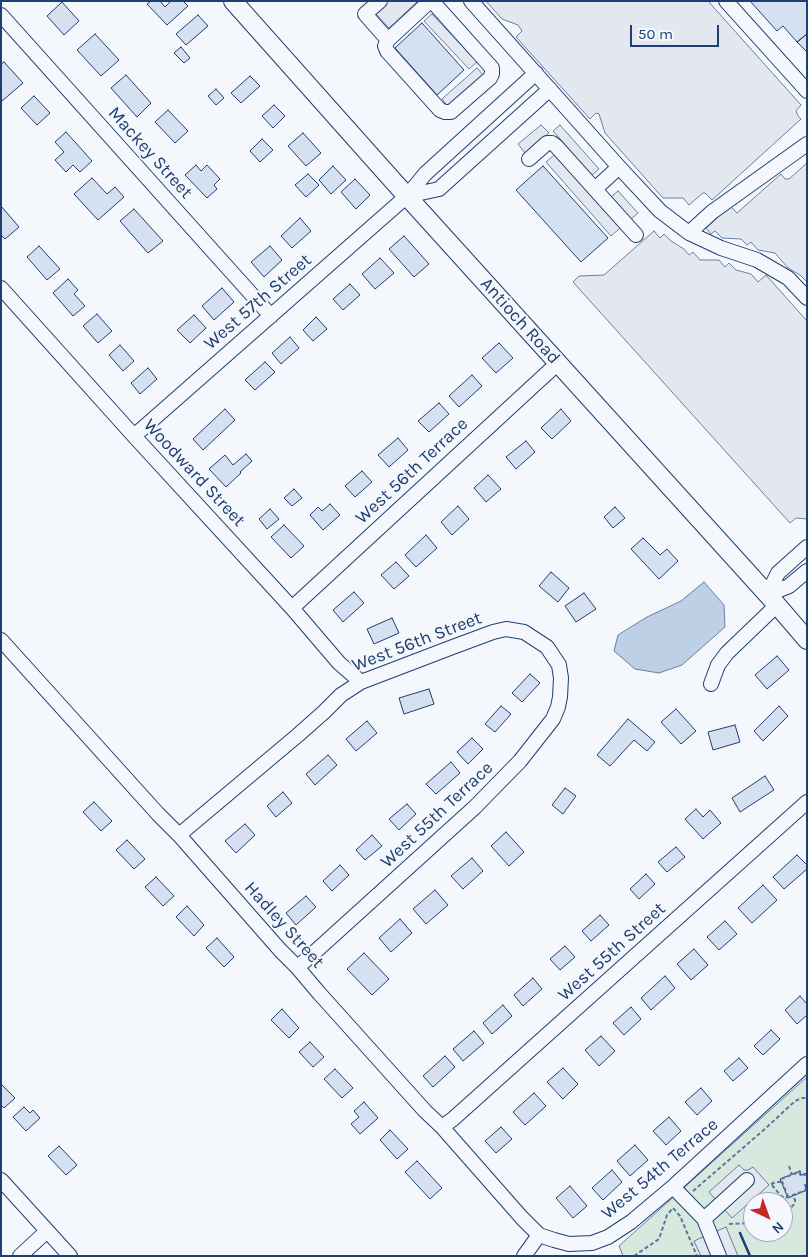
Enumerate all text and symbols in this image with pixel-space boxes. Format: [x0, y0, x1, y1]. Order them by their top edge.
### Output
scale bar [633, 15, 722, 47]
text: 50 m [638, 25, 673, 43]
street label: Mackey Street [103, 103, 197, 203]
street label: West 57th Street [200, 250, 316, 354]
street label: Antioch Road [475, 273, 565, 369]
street label: West 56th Terrace [351, 413, 473, 529]
street label: Woodward Street [138, 415, 250, 531]
street label: West 56th Street [349, 607, 485, 677]
street label: West 55th Terrace [376, 757, 498, 873]
street label: Hadley Street [240, 877, 328, 973]
street label: West 55th Street [554, 898, 670, 1006]
street label: West 54th Terrace [597, 1114, 723, 1224]
north arrow [743, 1192, 793, 1242]
text: N [768, 1218, 787, 1237]

